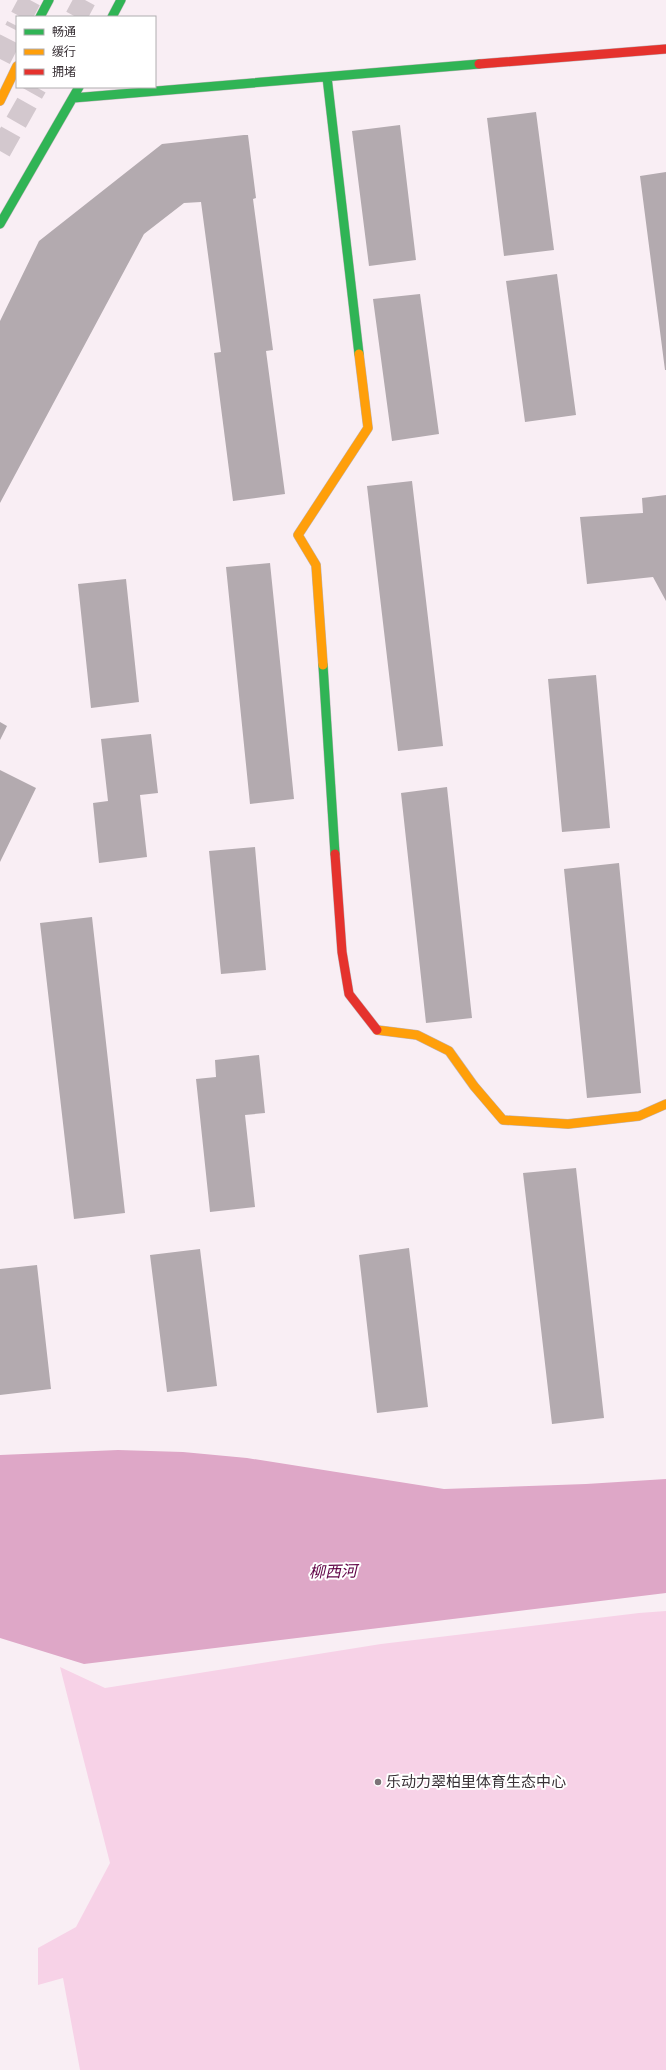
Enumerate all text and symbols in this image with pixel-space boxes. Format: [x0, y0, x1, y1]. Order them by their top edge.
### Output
legend [16, 16, 156, 88]
text: 畅通 [52, 24, 76, 39]
text: 缓行 [52, 44, 76, 59]
text: 拥堵 [52, 64, 76, 79]
water label: 柳西河 [309, 1561, 360, 1581]
place label: 乐动力翠柏里体育生态中心 [386, 1772, 566, 1791]
marker: 乐动力翠柏里体育生态中心 [373, 1777, 383, 1787]

